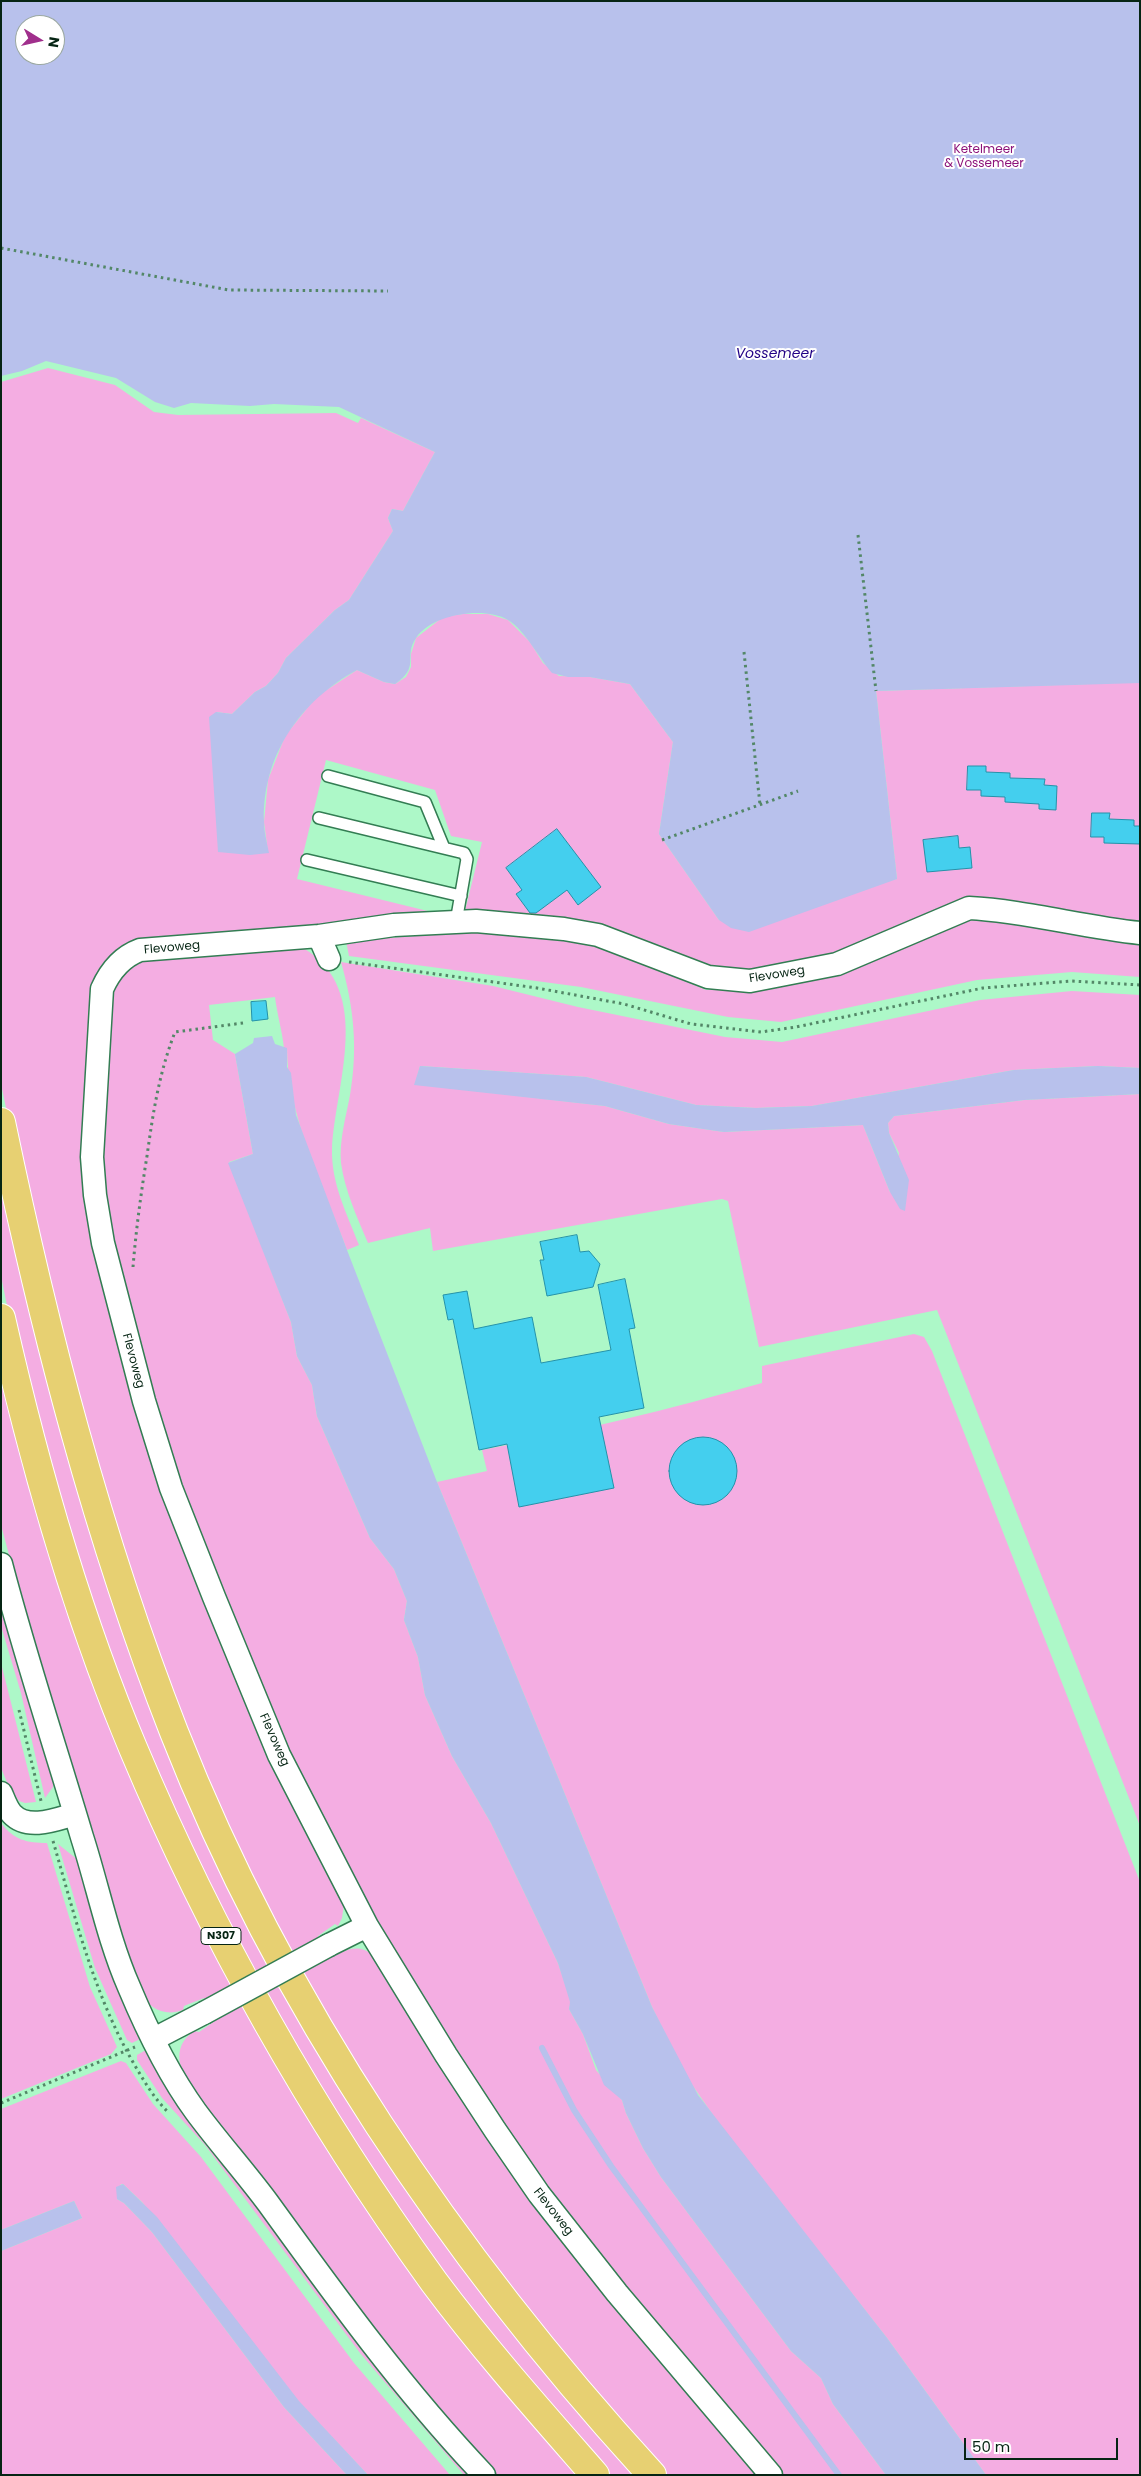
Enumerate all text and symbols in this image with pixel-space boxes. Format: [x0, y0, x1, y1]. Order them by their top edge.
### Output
north arrow [15, 15, 65, 65]
text: N [43, 35, 65, 49]
park label: Ketelmeer & Vossemeer [944, 143, 1024, 171]
water label: Vossemeer [736, 346, 814, 362]
street label: Flevoweg [143, 938, 201, 958]
street label: Flevoweg [748, 963, 806, 987]
street label: Flevoweg [119, 1332, 147, 1390]
street label: Flevoweg [256, 1711, 292, 1769]
road number: N307 [201, 1928, 241, 1944]
street label: Flevoweg [530, 2185, 576, 2239]
scale bar [966, 2428, 1120, 2460]
text: 50 m [972, 2436, 1010, 2457]

